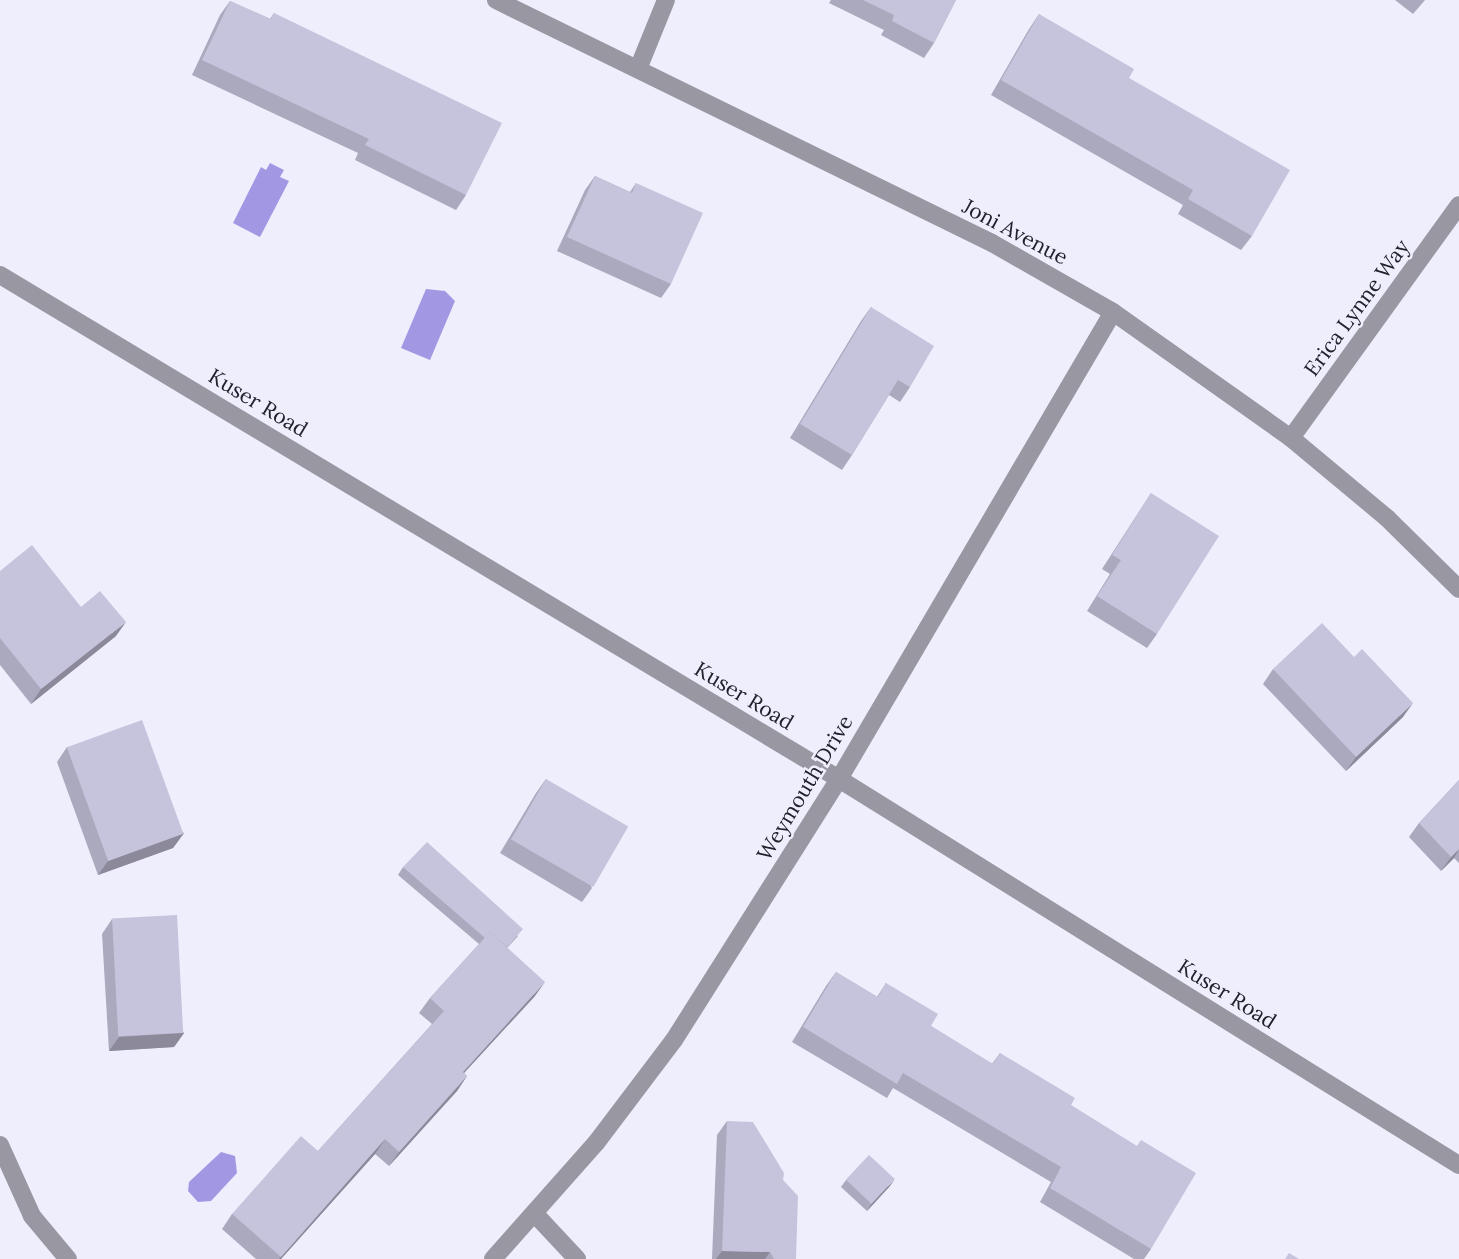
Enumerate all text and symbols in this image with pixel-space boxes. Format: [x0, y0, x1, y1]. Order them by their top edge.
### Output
street label: Joni Avenue [958, 194, 1072, 270]
street label: Erica Lynne Way [1299, 235, 1415, 381]
street label: Kuser Road [204, 364, 312, 442]
street label: Kuser Road [690, 657, 798, 735]
street label: Weymouth Drive [752, 711, 858, 865]
street label: Kuser Road [1173, 954, 1281, 1034]

